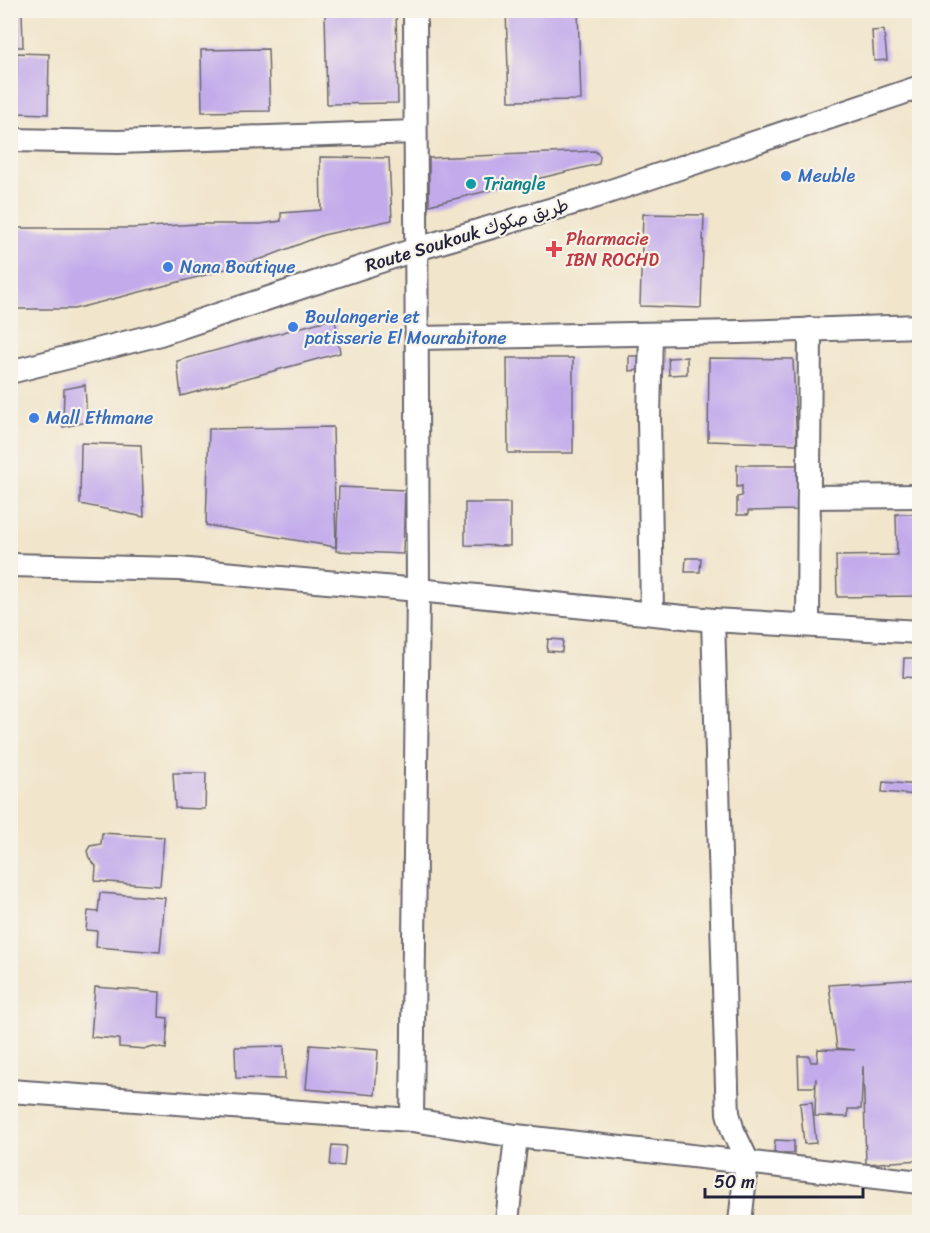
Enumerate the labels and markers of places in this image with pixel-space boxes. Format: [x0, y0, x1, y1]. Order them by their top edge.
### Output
place label: Meuble [798, 160, 856, 192]
place label: Triangle [483, 168, 546, 200]
marker: Meuble [779, 169, 793, 183]
marker: Triangle [464, 177, 478, 191]
place label: Pharmacie IBN ROCHD [565, 223, 659, 276]
marker: Pharmacie IBN ROCHD [547, 242, 561, 256]
place label: Nana Boutique [180, 251, 296, 283]
marker: Nana Boutique [161, 260, 175, 274]
place label: Boulangerie et patisserie El Mourabitone [304, 301, 506, 354]
marker: Boulangerie et patisserie El Mourabitone [286, 320, 300, 334]
place label: Mall Ethmane [46, 402, 153, 434]
marker: Mall Ethmane [27, 411, 41, 425]

